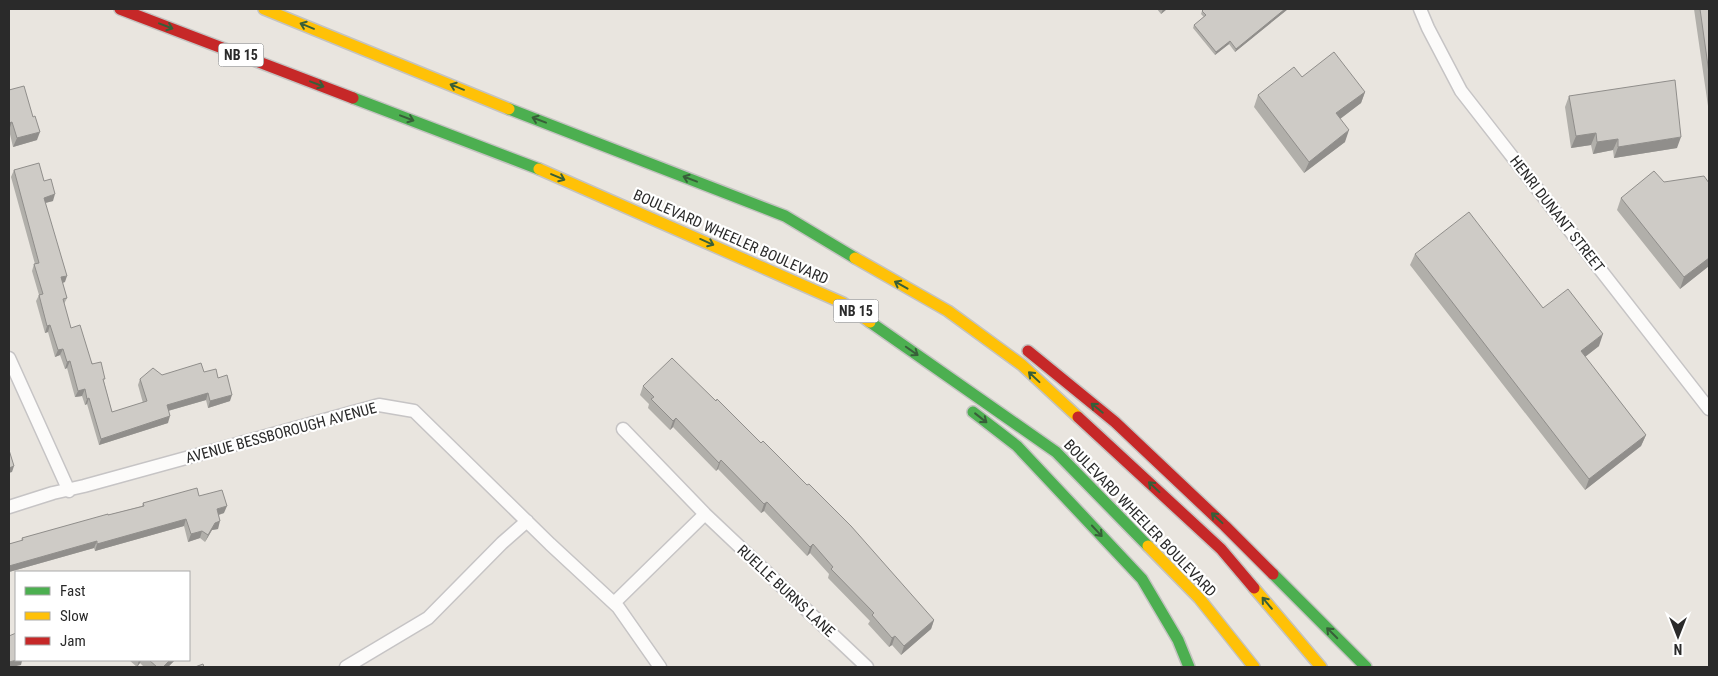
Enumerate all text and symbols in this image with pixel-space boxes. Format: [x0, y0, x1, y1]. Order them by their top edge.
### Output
one-way arrow [299, 20, 314, 29]
one-way arrow [157, 22, 173, 31]
road number: NB 15 [218, 44, 264, 66]
one-way arrow [309, 80, 325, 89]
one-way arrow [450, 82, 465, 92]
one-way arrow [399, 114, 414, 123]
one-way arrow [532, 115, 547, 124]
street label: HENRI DUNANT STREET [1506, 152, 1608, 276]
one-way arrow [550, 173, 565, 183]
one-way arrow [683, 174, 698, 183]
street label: BOULEVARD WHEELER BOULEVARD [631, 186, 831, 288]
one-way arrow [699, 238, 714, 248]
one-way arrow [895, 279, 909, 289]
road number: NB 15 [834, 300, 878, 322]
one-way arrow [905, 346, 919, 356]
one-way arrow [1028, 371, 1041, 383]
street label: AVENUE BESSBOROUGH AVENUE [184, 399, 378, 467]
one-way arrow [1091, 402, 1104, 413]
one-way arrow [974, 413, 988, 423]
street label: BOULEVARD WHEELER BOULEVARD [1060, 436, 1220, 600]
one-way arrow [1147, 481, 1160, 493]
one-way arrow [1210, 512, 1223, 524]
one-way arrow [1091, 525, 1103, 537]
street label: RUELLE BURNS LANE [734, 541, 838, 641]
legend [15, 571, 190, 661]
text: Fast [60, 582, 85, 600]
one-way arrow [1261, 597, 1273, 610]
text: Slow [60, 607, 89, 625]
north arrow [1653, 611, 1703, 661]
one-way arrow [1325, 627, 1338, 639]
text: Jam [60, 632, 86, 650]
text: N [1674, 641, 1682, 657]

